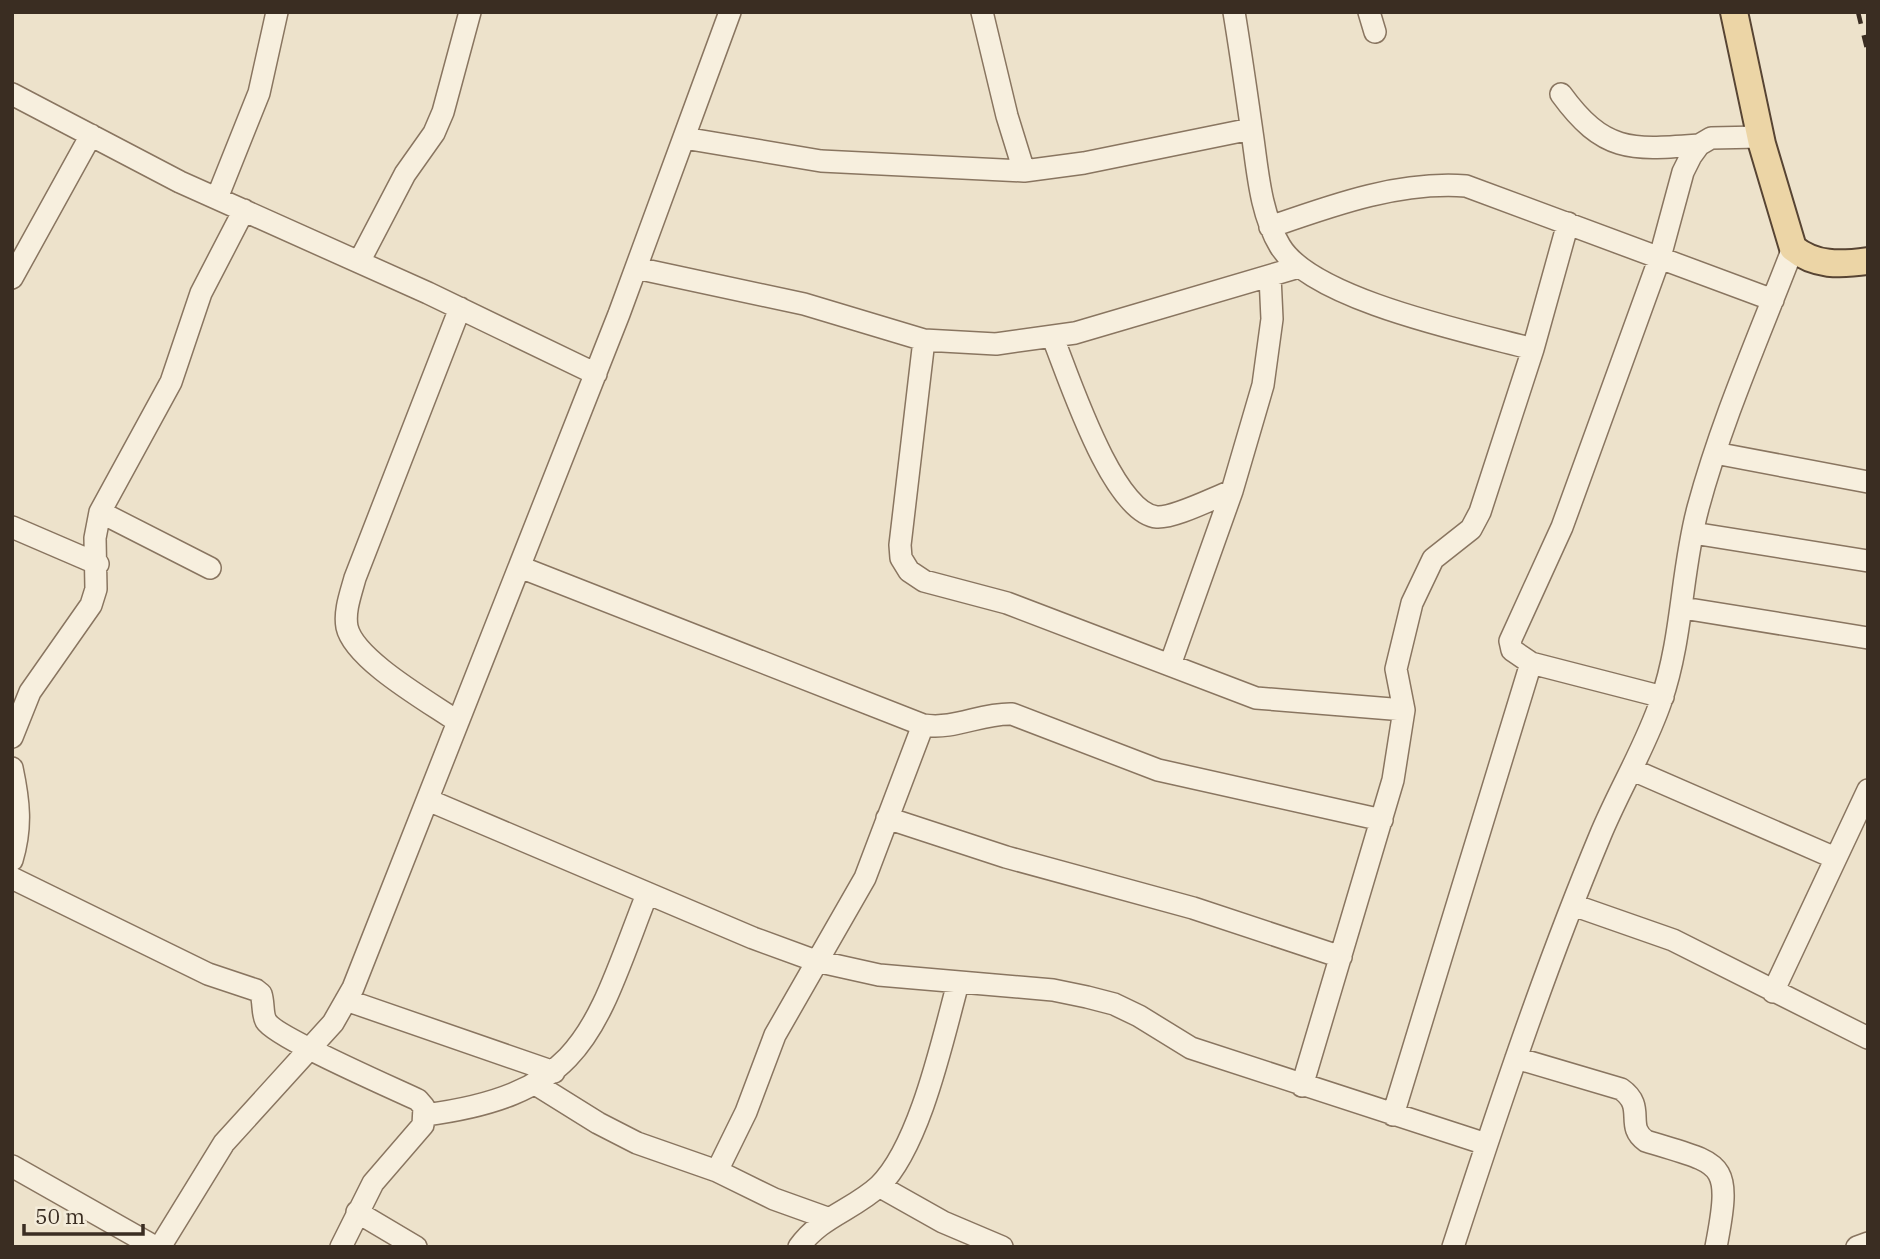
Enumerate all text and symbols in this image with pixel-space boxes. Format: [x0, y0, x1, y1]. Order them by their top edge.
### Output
scale bar [24, 1192, 144, 1236]
text: 50 m [35, 1202, 85, 1230]

